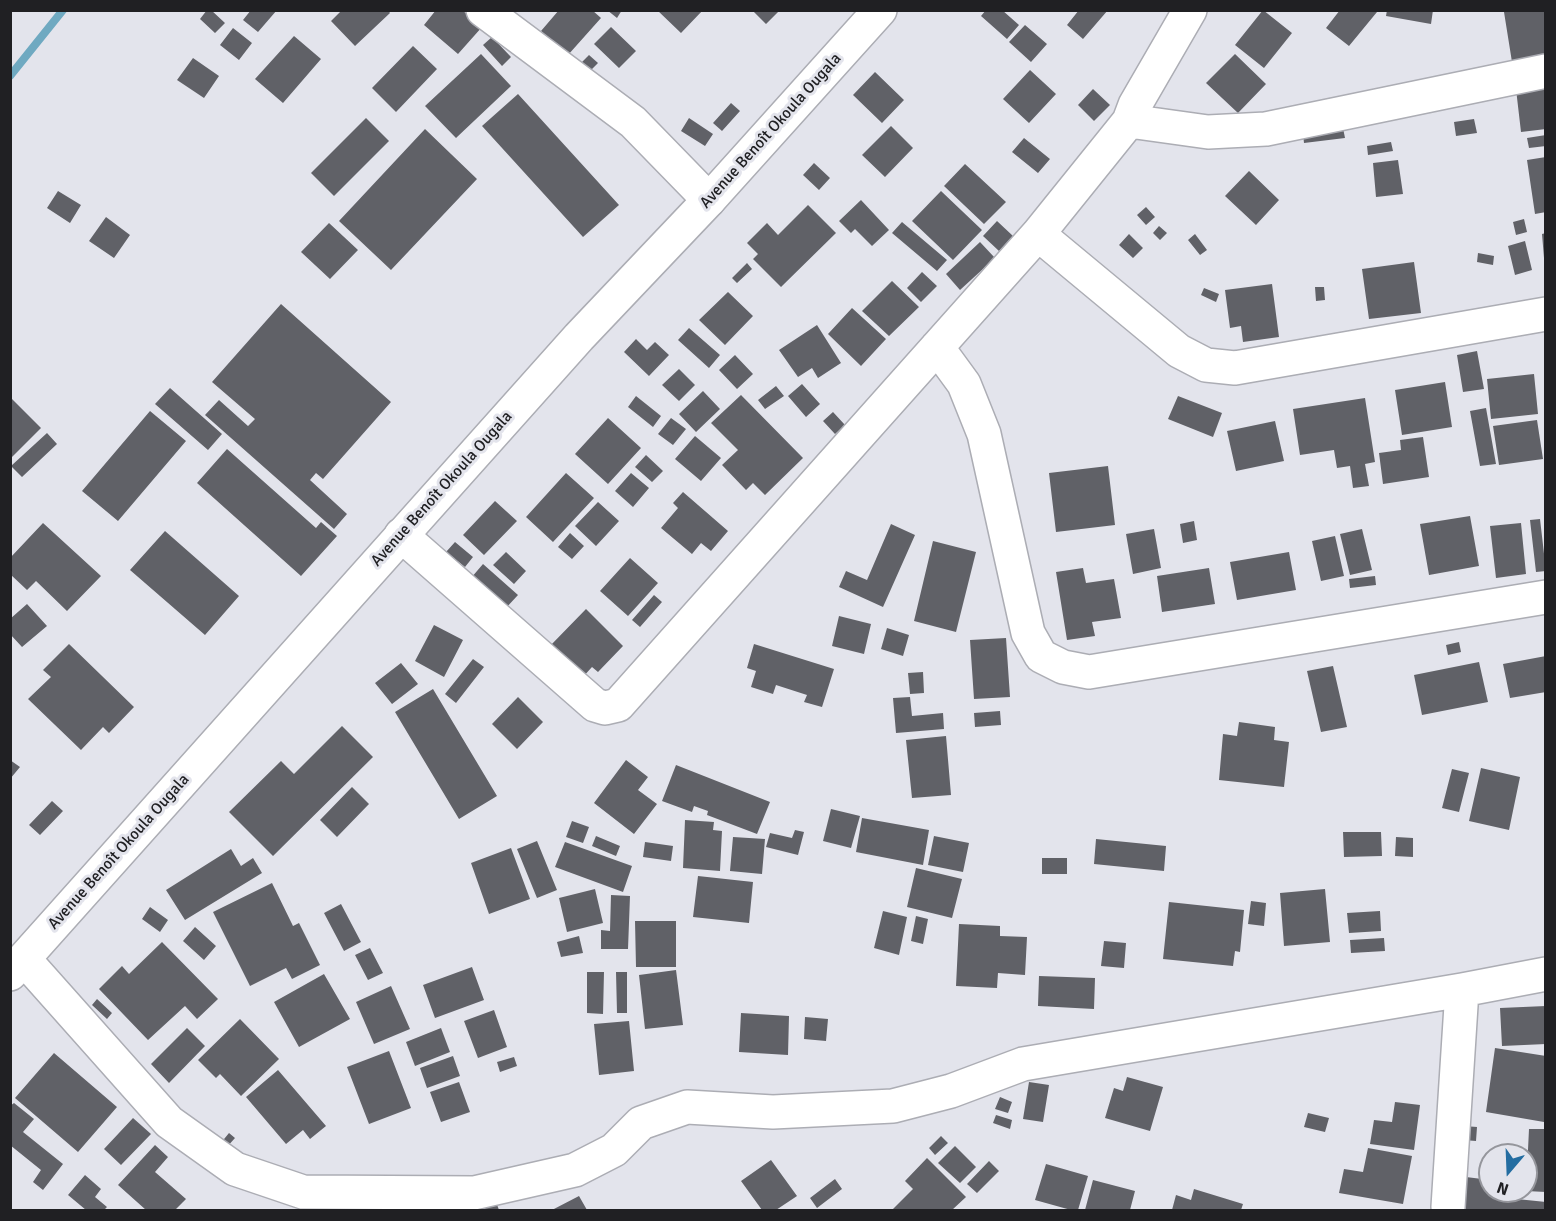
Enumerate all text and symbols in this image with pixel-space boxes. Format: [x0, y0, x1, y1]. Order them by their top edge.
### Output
street label: Avenue Benoît Okoula Ougala [696, 50, 846, 212]
street label: Avenue Benoît Okoula Ougala [367, 408, 517, 570]
street label: Avenue Benoît Okoula Ougala [44, 771, 194, 933]
north arrow [1478, 1143, 1538, 1203]
text: N [1494, 1177, 1511, 1199]

